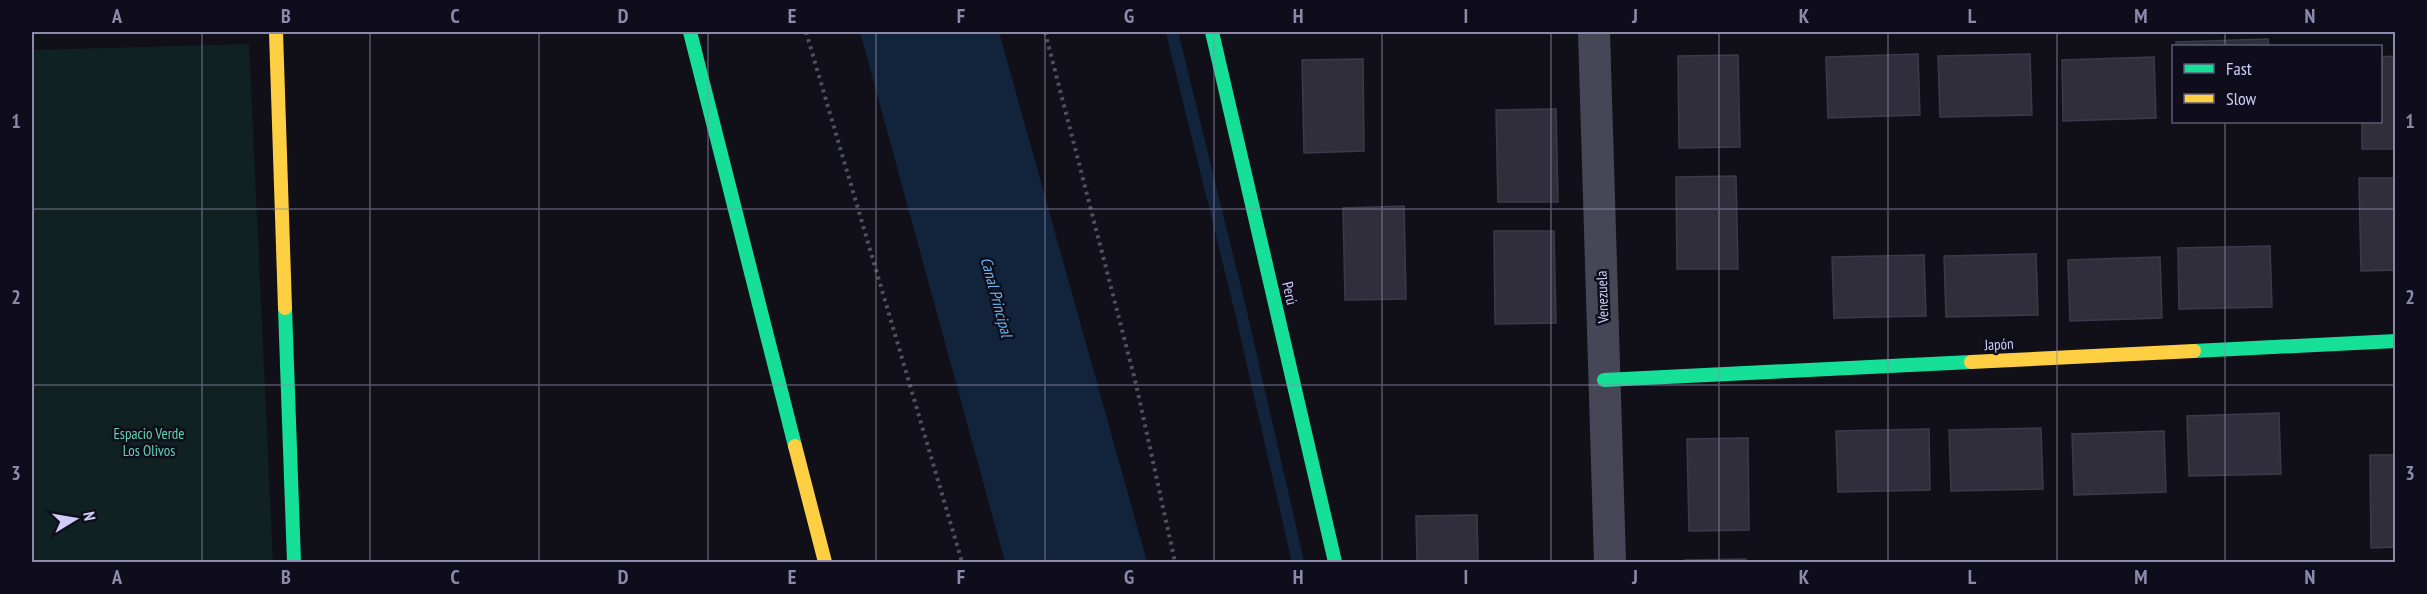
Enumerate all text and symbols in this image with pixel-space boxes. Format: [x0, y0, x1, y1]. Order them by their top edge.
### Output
text: A [111, 3, 123, 29]
text: B [281, 3, 291, 29]
text: C [450, 3, 460, 29]
text: D [618, 3, 629, 29]
text: E [788, 3, 796, 29]
text: F [957, 3, 965, 29]
text: G [1124, 3, 1134, 29]
text: H [1293, 3, 1303, 29]
text: I [1464, 3, 1468, 29]
text: J [1631, 3, 1638, 29]
text: K [1799, 3, 1810, 29]
text: L [1968, 3, 1977, 29]
text: M [2134, 3, 2148, 29]
text: N [2305, 3, 2315, 29]
legend [2172, 45, 2382, 123]
text: Fast [2226, 57, 2252, 80]
text: Slow [2226, 87, 2257, 110]
text: 1 [11, 108, 21, 134]
text: 1 [2405, 108, 2415, 134]
water label: Canal Principal [977, 255, 1018, 340]
street label: Venezuela [1592, 270, 1612, 325]
street label: Perú [1278, 280, 1302, 306]
text: 2 [11, 284, 21, 310]
text: 2 [2405, 284, 2415, 310]
street label: Japón [1983, 334, 2014, 354]
park label: Espacio Verde Los Olivos [113, 424, 185, 460]
text: 3 [11, 460, 21, 486]
text: 3 [2405, 460, 2415, 486]
north arrow [45, 489, 105, 549]
text: N [79, 510, 100, 522]
text: A [111, 564, 123, 590]
text: B [281, 564, 291, 590]
text: C [450, 564, 460, 590]
text: D [618, 564, 629, 590]
text: E [788, 564, 796, 590]
text: F [957, 564, 965, 590]
text: G [1124, 564, 1134, 590]
text: H [1293, 564, 1303, 590]
text: I [1464, 564, 1468, 590]
text: J [1631, 564, 1638, 590]
text: K [1799, 564, 1810, 590]
text: L [1968, 564, 1977, 590]
text: M [2134, 564, 2148, 590]
text: N [2305, 564, 2315, 590]

